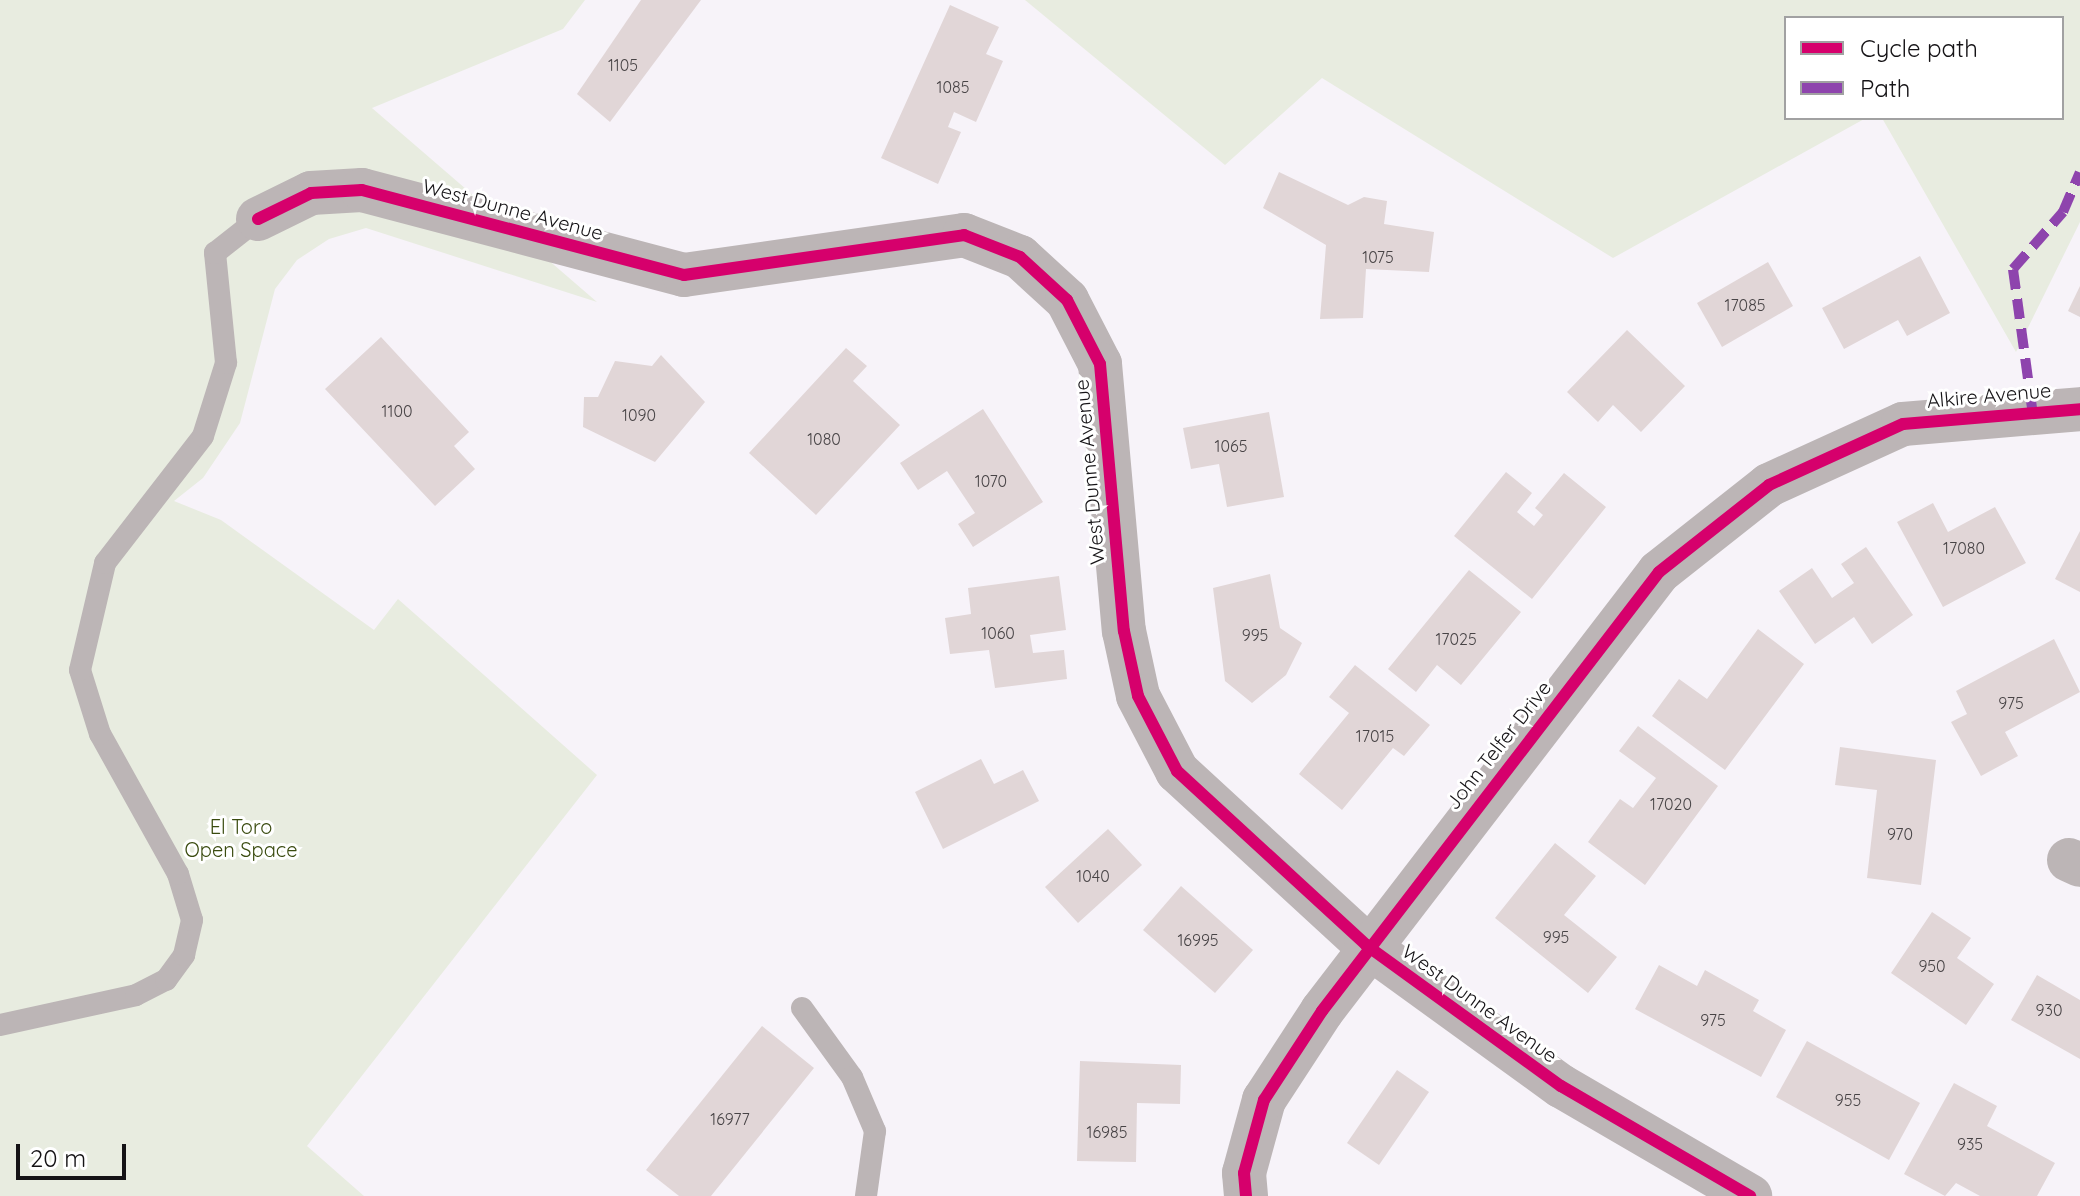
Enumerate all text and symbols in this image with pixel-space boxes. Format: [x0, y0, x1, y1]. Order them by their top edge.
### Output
legend [1784, 16, 2064, 120]
text: Cycle path [1860, 33, 1978, 63]
house number: 1105 [608, 55, 638, 75]
text: Path [1860, 73, 1911, 103]
house number: 1085 [937, 77, 969, 97]
street label: West Dunne Avenue [420, 173, 606, 245]
house number: 1075 [1362, 247, 1394, 267]
house number: 17085 [1724, 295, 1766, 315]
street label: West Dunne Avenue [1069, 378, 1109, 566]
street label: Alkire Avenue [1926, 378, 2052, 412]
house number: 1100 [382, 401, 412, 421]
house number: 1090 [622, 405, 656, 425]
house number: 1080 [807, 429, 841, 449]
house number: 1065 [1215, 436, 1247, 456]
house number: 1070 [975, 471, 1007, 491]
house number: 17080 [1943, 538, 1985, 558]
house number: 1060 [981, 623, 1015, 643]
house number: 995 [1242, 625, 1268, 645]
house number: 17025 [1435, 629, 1477, 649]
street label: John Telfer Drive [1440, 676, 1556, 814]
house number: 975 [1998, 693, 2024, 713]
house number: 17015 [1356, 726, 1394, 746]
house number: 17020 [1650, 794, 1692, 814]
park label: El Toro Open Space [185, 814, 297, 861]
house number: 970 [1887, 824, 1913, 844]
house number: 1040 [1076, 866, 1110, 886]
house number: 995 [1543, 927, 1569, 947]
house number: 16995 [1177, 930, 1219, 950]
street label: West Dunne Avenue [1398, 939, 1562, 1067]
house number: 950 [1918, 956, 1946, 976]
house number: 930 [2036, 1000, 2062, 1020]
house number: 975 [1700, 1010, 1726, 1030]
house number: 955 [1835, 1090, 1861, 1110]
house number: 16977 [710, 1109, 750, 1129]
house number: 16985 [1087, 1122, 1127, 1142]
scale bar [20, 1128, 130, 1178]
house number: 935 [1957, 1134, 1983, 1154]
text: 20 m [30, 1143, 86, 1173]

